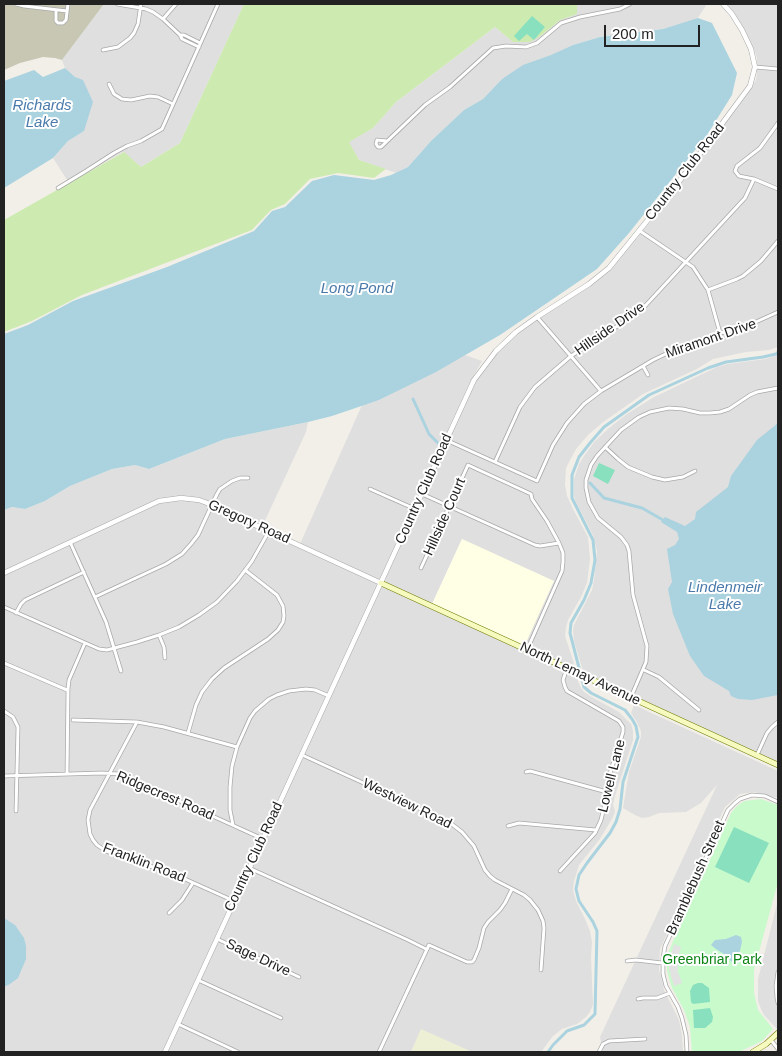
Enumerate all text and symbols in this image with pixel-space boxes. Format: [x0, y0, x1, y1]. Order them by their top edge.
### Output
scale bar [607, 15, 703, 47]
text: 200 m [612, 25, 654, 42]
water label: Richards Lake [12, 97, 72, 132]
street label: Country Club Road [642, 120, 728, 224]
water label: Long Pond [321, 280, 393, 298]
street label: Hillside Drive [572, 299, 648, 359]
street label: Miramont Drive [663, 316, 759, 362]
street label: Country Club Road [392, 431, 456, 547]
street label: Hillside Court [420, 476, 470, 558]
street label: Gregory Road [205, 496, 293, 548]
water label: Lindenmeir Lake [688, 579, 762, 614]
street label: North Lemay Avenue [517, 639, 643, 709]
street label: Lowell Lane [595, 738, 629, 814]
street label: Ridgecrest Road [114, 768, 216, 824]
street label: Westview Road [360, 775, 454, 833]
street label: Country Club Road [221, 799, 287, 915]
street label: Bramblebush Street [663, 818, 729, 938]
street label: Franklin Road [100, 840, 188, 886]
street label: Sage Drive [223, 936, 293, 980]
park label: Greenbriar Park [662, 952, 762, 968]

